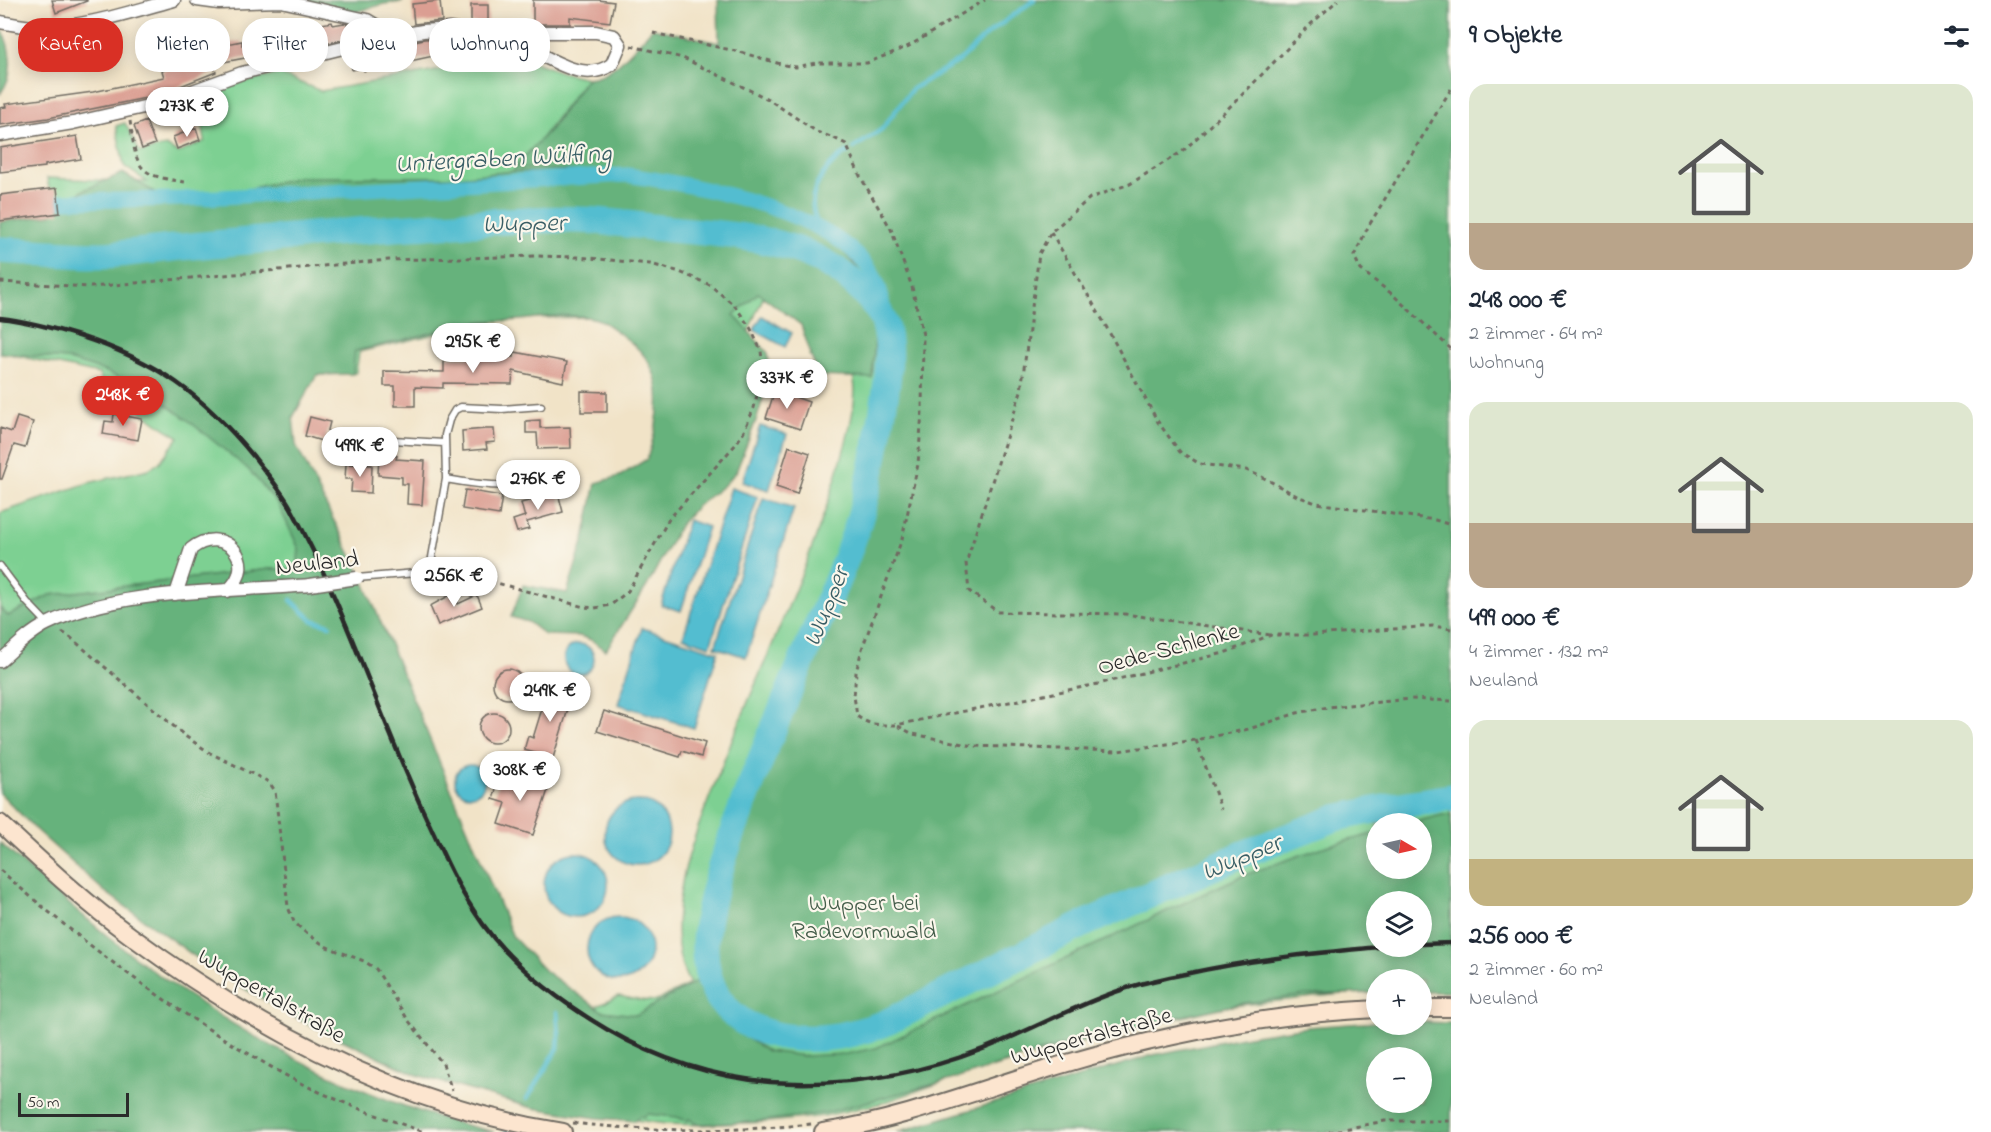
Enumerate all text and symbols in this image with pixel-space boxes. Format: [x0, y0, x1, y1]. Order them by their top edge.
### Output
text: 9 Objekte [1469, 17, 1562, 55]
chip: Kaufen [18, 18, 123, 72]
chip: Mieten [135, 18, 230, 72]
chip: Filter [242, 18, 328, 72]
chip: Neu [340, 18, 417, 72]
chip: Wohnung [429, 18, 550, 72]
icon: filters [1940, 20, 1973, 53]
pin: 273K € [138, 87, 236, 138]
text: 273K € [159, 92, 215, 121]
icon: home [1667, 123, 1775, 231]
water label: Untergraben Wülfing [394, 135, 614, 185]
water label: Wupper [482, 205, 569, 245]
text: 248 000 € [1469, 282, 1567, 320]
text: 2 Zimmer · 64 m² [1469, 320, 1603, 349]
pin: 295K € [424, 323, 522, 374]
text: 295K € [445, 328, 501, 357]
text: Wohnung [1469, 349, 1544, 378]
pin: 337K € [738, 359, 836, 410]
text: 337K € [760, 364, 814, 393]
pin: 248K € [74, 376, 172, 427]
text: 248K € [96, 381, 150, 410]
pin: 499K € [311, 427, 409, 478]
text: 499K € [336, 432, 384, 461]
icon: home [1667, 441, 1775, 549]
pin: 276K € [489, 460, 587, 511]
text: 276K € [510, 465, 566, 494]
street label: Neuland [274, 543, 361, 586]
pin: 256K € [405, 557, 503, 608]
water label: Wupper [795, 559, 862, 653]
text: 256K € [425, 562, 483, 591]
text: 499 000 € [1469, 600, 1560, 638]
street label: Oede-Schlenke [1094, 615, 1243, 686]
text: 4 Zimmer · 132 m² [1469, 638, 1609, 667]
text: Neuland [1469, 667, 1538, 696]
pin: 249K € [501, 672, 599, 723]
text: 249K € [524, 677, 576, 706]
pin: 308K € [471, 751, 569, 802]
text: 308K € [493, 756, 547, 785]
icon: home [1667, 759, 1775, 867]
north arrow [1366, 813, 1432, 879]
map controls [1366, 813, 1432, 1113]
water label: Wupper [1197, 825, 1290, 892]
park label: Wupper bei Radevormwald [792, 887, 937, 950]
button: layers [1366, 891, 1432, 957]
text: 256 000 € [1469, 918, 1573, 956]
street label: Wuppertalstraße [190, 941, 351, 1054]
text: 2 Zimmer · 60 m² [1469, 956, 1603, 985]
button: + [1366, 969, 1432, 1035]
text: Neuland [1469, 985, 1538, 1014]
street label: Wuppertalstraße [1007, 999, 1176, 1076]
button: − [1366, 1047, 1432, 1113]
scale bar [18, 1090, 129, 1118]
text: 50 m [27, 1091, 59, 1115]

